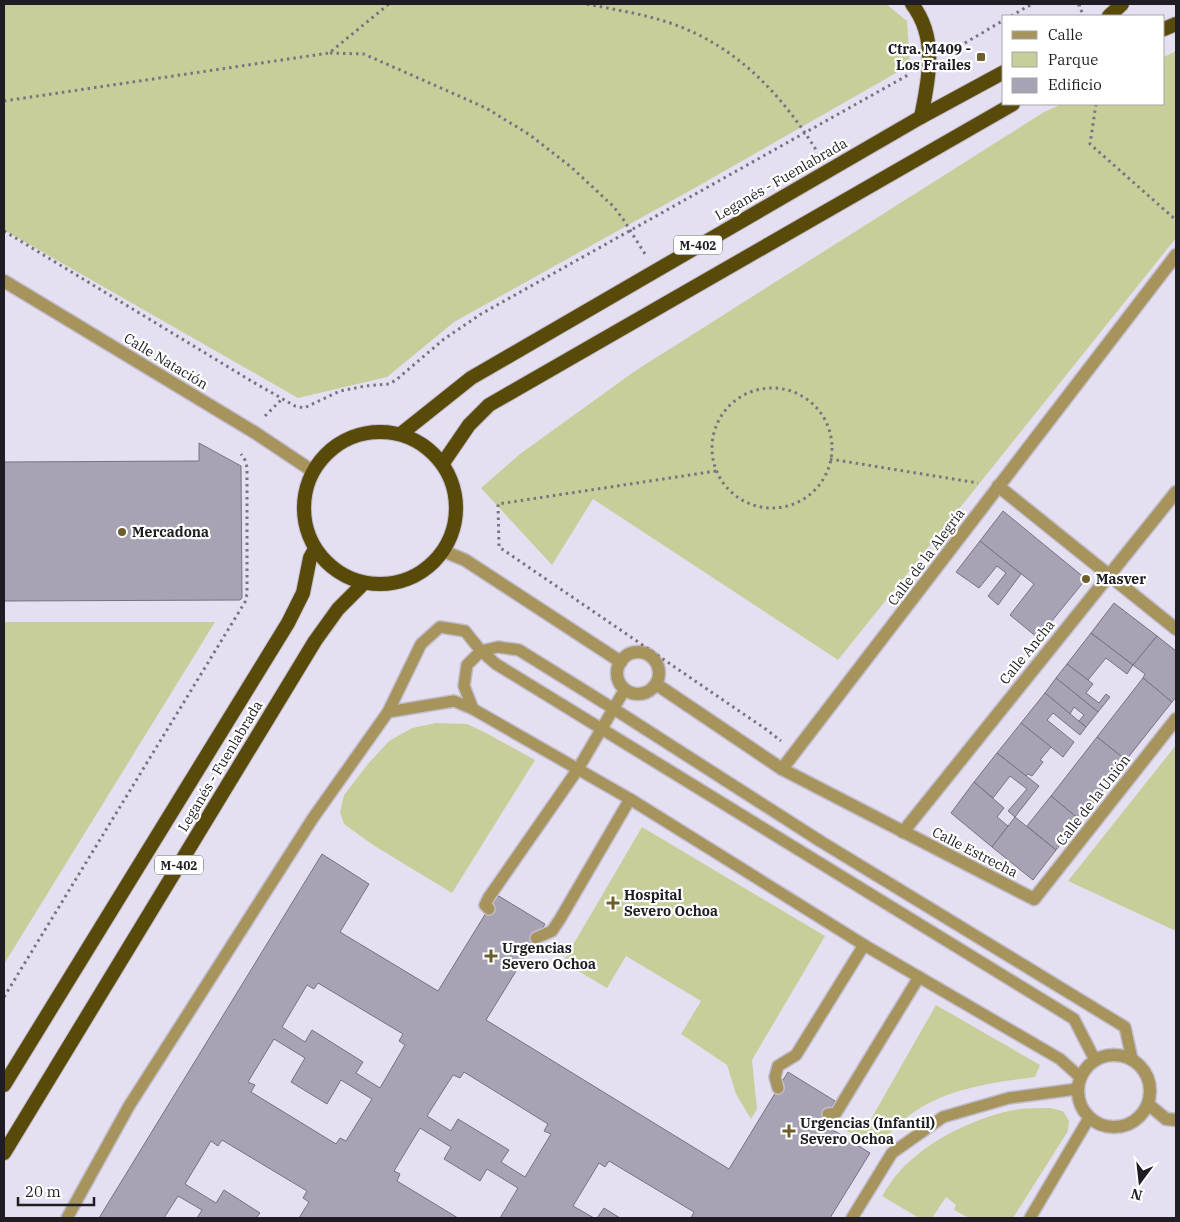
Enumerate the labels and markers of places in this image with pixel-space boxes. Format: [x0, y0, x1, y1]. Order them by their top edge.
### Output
place label: Ctra. M409 - Los Frailes [888, 40, 971, 74]
marker: Ctra. M409 - Los Frailes [975, 51, 987, 63]
place label: Mercadona [132, 523, 209, 541]
marker: Mercadona [116, 526, 128, 538]
place label: Masver [1096, 570, 1146, 588]
marker: Masver [1080, 573, 1092, 585]
place label: Hospital Severo Ochoa [624, 886, 718, 920]
marker: Hospital Severo Ochoa [606, 896, 620, 910]
place label: Urgencias Severo Ochoa [502, 939, 596, 973]
marker: Urgencias Severo Ochoa [484, 949, 498, 963]
place label: Urgencias (Infantil) Severo Ochoa [800, 1114, 935, 1148]
marker: Urgencias (Infantil) Severo Ochoa [782, 1124, 796, 1138]

